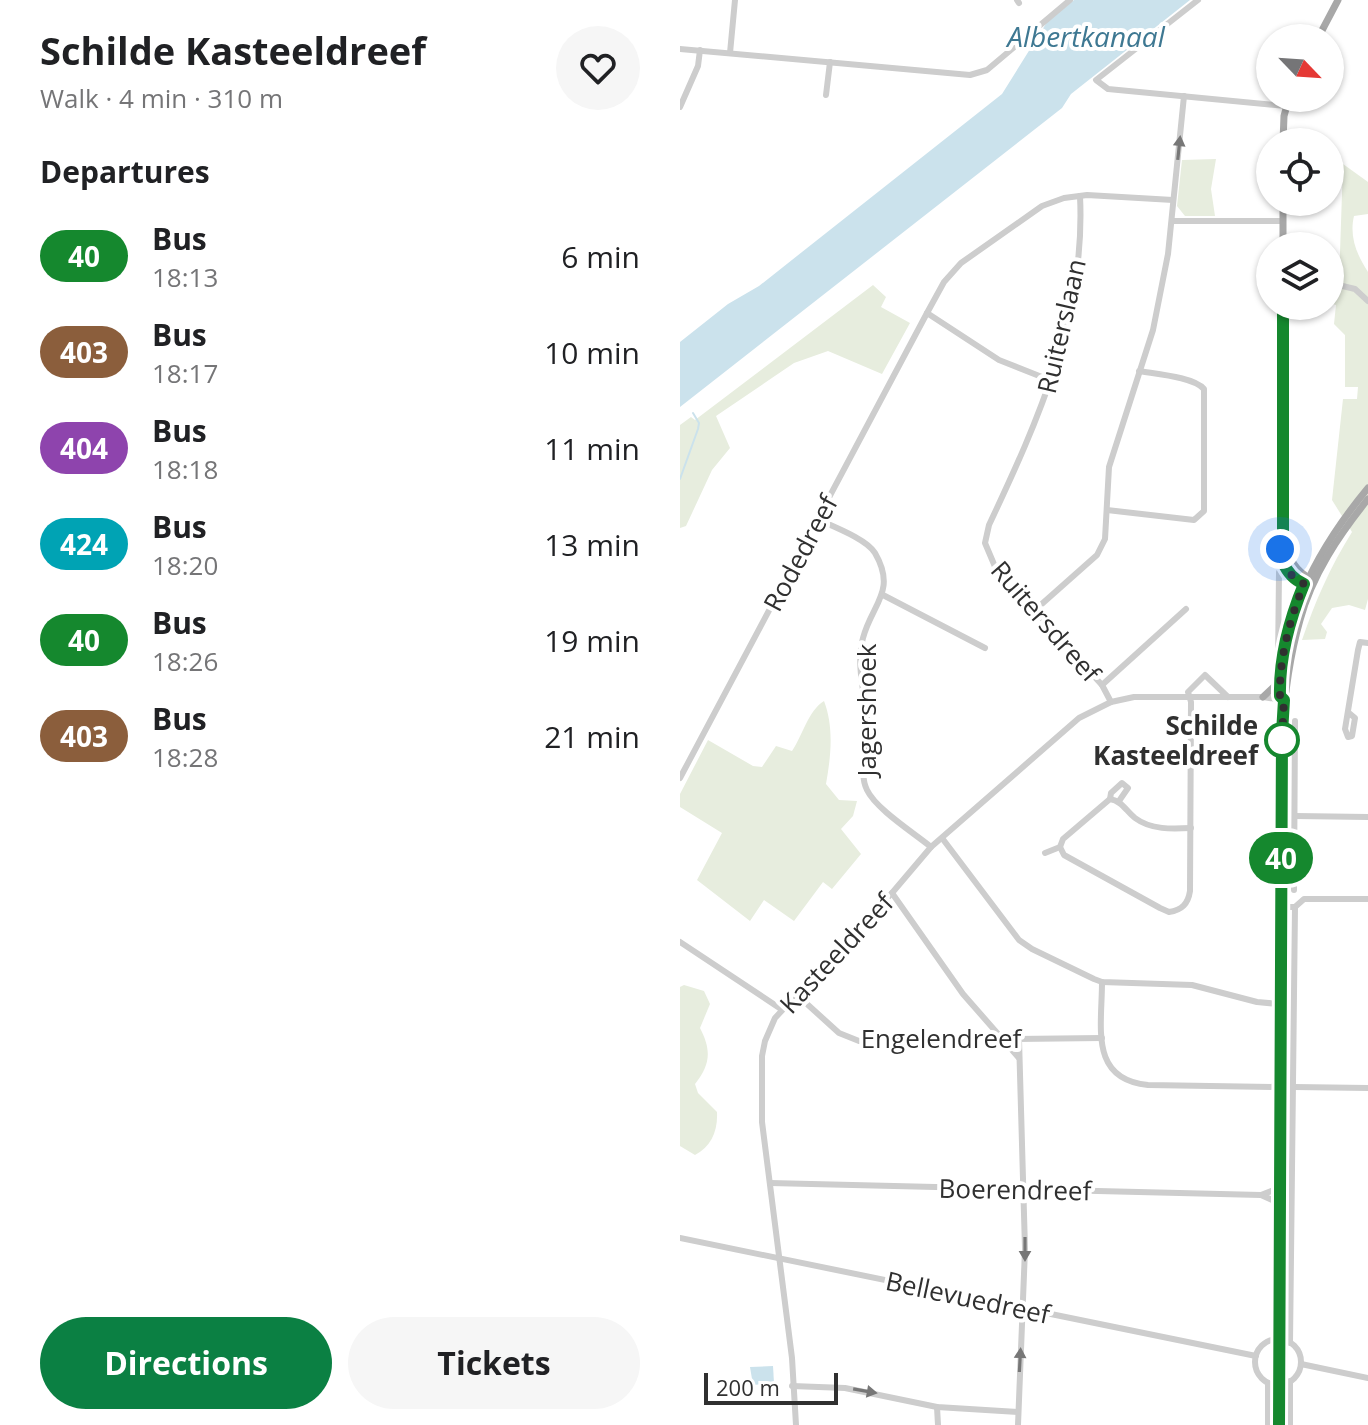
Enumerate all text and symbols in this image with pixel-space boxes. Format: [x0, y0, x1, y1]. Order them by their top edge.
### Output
water label: Albertkanaal [1005, 17, 1166, 55]
text: Schilde Kasteeldreef [40, 24, 426, 76]
north arrow [1256, 24, 1344, 112]
map controls [1256, 24, 1344, 320]
button: heart [556, 26, 640, 110]
text: Walk · 4 min · 310 m [40, 80, 283, 116]
button: locate [1256, 128, 1344, 216]
one-way arrow [1172, 135, 1185, 160]
text: Departures [40, 151, 210, 192]
text: Bus [152, 218, 207, 259]
button: layers [1256, 232, 1344, 320]
text: 6 min [561, 236, 640, 277]
text: 40 [68, 237, 100, 275]
street label: Ruiterslaan [1028, 255, 1094, 397]
text: 18:13 [152, 259, 218, 295]
text: Bus [152, 314, 207, 355]
text: 10 min [544, 332, 640, 373]
text: 403 [60, 333, 108, 371]
text: 18:17 [152, 355, 218, 391]
text: Bus [152, 410, 207, 451]
text: 11 min [544, 428, 640, 469]
text: 404 [60, 429, 108, 467]
text: 18:18 [152, 451, 218, 487]
street label: Rodedreef [754, 488, 846, 617]
text: Bus [152, 506, 207, 547]
text: 13 min [544, 524, 640, 565]
text: 424 [60, 525, 108, 563]
your location [1260, 529, 1300, 569]
text: 18:20 [152, 547, 218, 583]
street label: Ruitersdreef [983, 553, 1110, 690]
text: Bus [152, 602, 207, 643]
text: 19 min [544, 620, 640, 661]
text: 40 [68, 621, 100, 659]
text: 18:26 [152, 643, 218, 679]
street label: Jagershoek [848, 643, 884, 780]
text: Bus [152, 698, 207, 739]
place label: Schilde Kasteeldreef [1093, 707, 1260, 773]
text: 21 min [544, 716, 640, 757]
text: 403 [60, 717, 108, 755]
marker: Schilde Kasteeldreef [1265, 723, 1299, 757]
text: 18:28 [152, 739, 218, 775]
line badge: 40 [1245, 832, 1317, 884]
text: 40 [1265, 839, 1297, 877]
street label: Kasteeldreef [771, 884, 902, 1021]
street label: Engelendreef [861, 1020, 1023, 1056]
street label: Boerendreef [938, 1170, 1093, 1208]
one-way arrow [1019, 1237, 1031, 1262]
street label: Bellevuedreef [883, 1262, 1055, 1332]
button: Directions [40, 1317, 332, 1409]
button: Tickets [348, 1317, 640, 1409]
one-way arrow [1014, 1347, 1027, 1372]
scale bar [704, 1369, 838, 1405]
text: 200 m [716, 1372, 780, 1402]
one-way arrow [853, 1385, 878, 1397]

